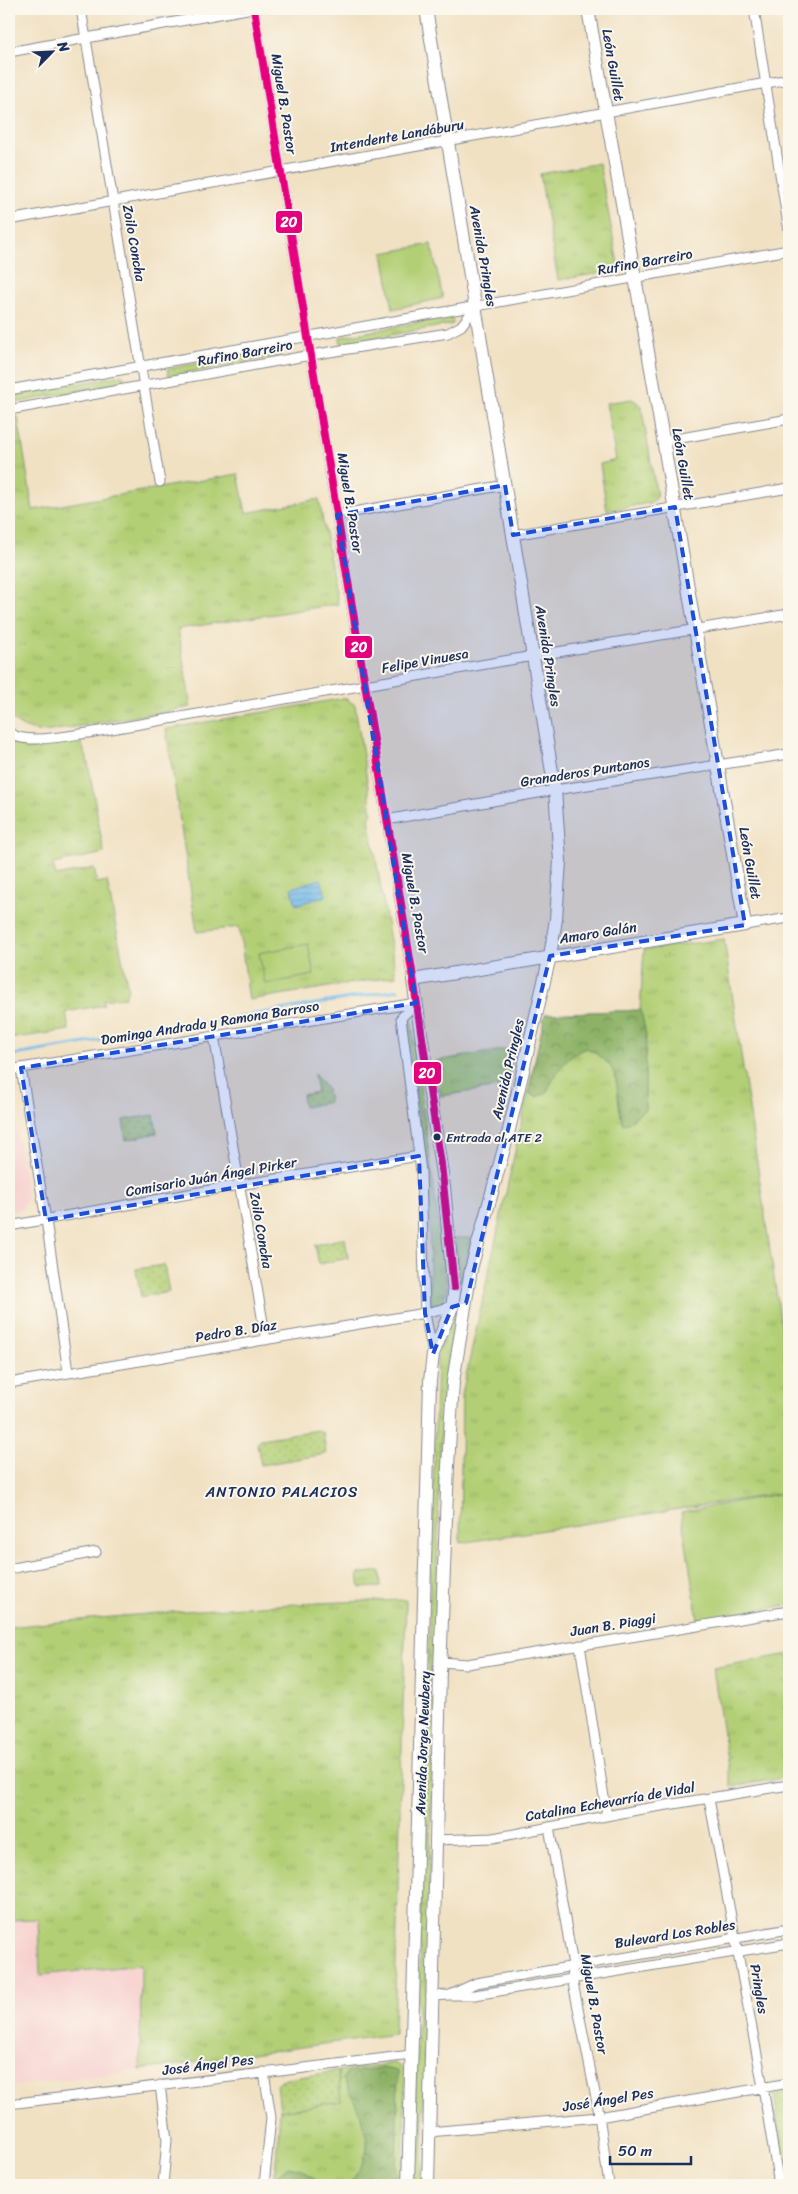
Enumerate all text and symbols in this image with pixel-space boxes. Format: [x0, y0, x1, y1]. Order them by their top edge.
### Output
street label: León Guillet [594, 27, 632, 103]
north arrow [28, 28, 78, 78]
text: N [50, 36, 77, 57]
street label: Miguel B. Pastor [264, 52, 304, 157]
street label: Intendente Landáburu [327, 112, 467, 160]
street label: Zoilo Concha [115, 202, 153, 284]
street label: Avenida Pringles [462, 202, 504, 309]
line badge: 20 [275, 210, 303, 234]
text: 20 [280, 210, 298, 235]
street label: Rufino Barreiro [596, 241, 694, 283]
street label: Rufino Barreiro [196, 332, 294, 374]
street label: León Guillet [664, 426, 702, 502]
street label: Miguel B. Pastor [330, 451, 370, 556]
street label: Avenida Pringles [527, 602, 568, 709]
line badge: 20 [344, 635, 373, 659]
text: 20 [350, 635, 368, 660]
street label: Felipe Vinuesa [380, 641, 470, 681]
street label: Granaderos Puntanos [519, 749, 652, 795]
street label: León Guillet [731, 825, 769, 901]
street label: Miguel B. Pastor [394, 851, 436, 956]
street label: Amaro Galán [557, 915, 639, 952]
street label: Dominga Andrada y Ramona Barroso [99, 993, 321, 1053]
street label: Avenida Pringles [484, 1016, 532, 1123]
line badge: 20 [413, 1061, 442, 1085]
text: 20 [418, 1061, 436, 1086]
place label: Entrada al ATE 2 [446, 1126, 542, 1149]
marker: Entrada al ATE 2 [432, 1132, 442, 1142]
street label: Comisario Juán Ángel Pirker [124, 1149, 300, 1204]
street label: Zoilo Concha [242, 1189, 280, 1271]
street label: Pedro B. Díaz [193, 1312, 279, 1350]
district label: ANTONIO PALACIOS [204, 1479, 359, 1505]
street label: Juan B. Piaggi [568, 1606, 659, 1644]
street label: Avenida Jorge Newbery [408, 1670, 438, 1816]
street label: Catalina Echevarría de Vidal [523, 1775, 698, 1829]
street label: Bulevard Los Robles [613, 1912, 738, 1956]
street label: Miguel B. Pastor [573, 1952, 615, 2057]
street label: Pringles [742, 1962, 776, 2017]
street label: José Ángel Pes [160, 2047, 256, 2083]
street label: José Ángel Pes [560, 2080, 656, 2120]
scale bar [610, 2134, 692, 2166]
text: 50 m [618, 2138, 653, 2164]

